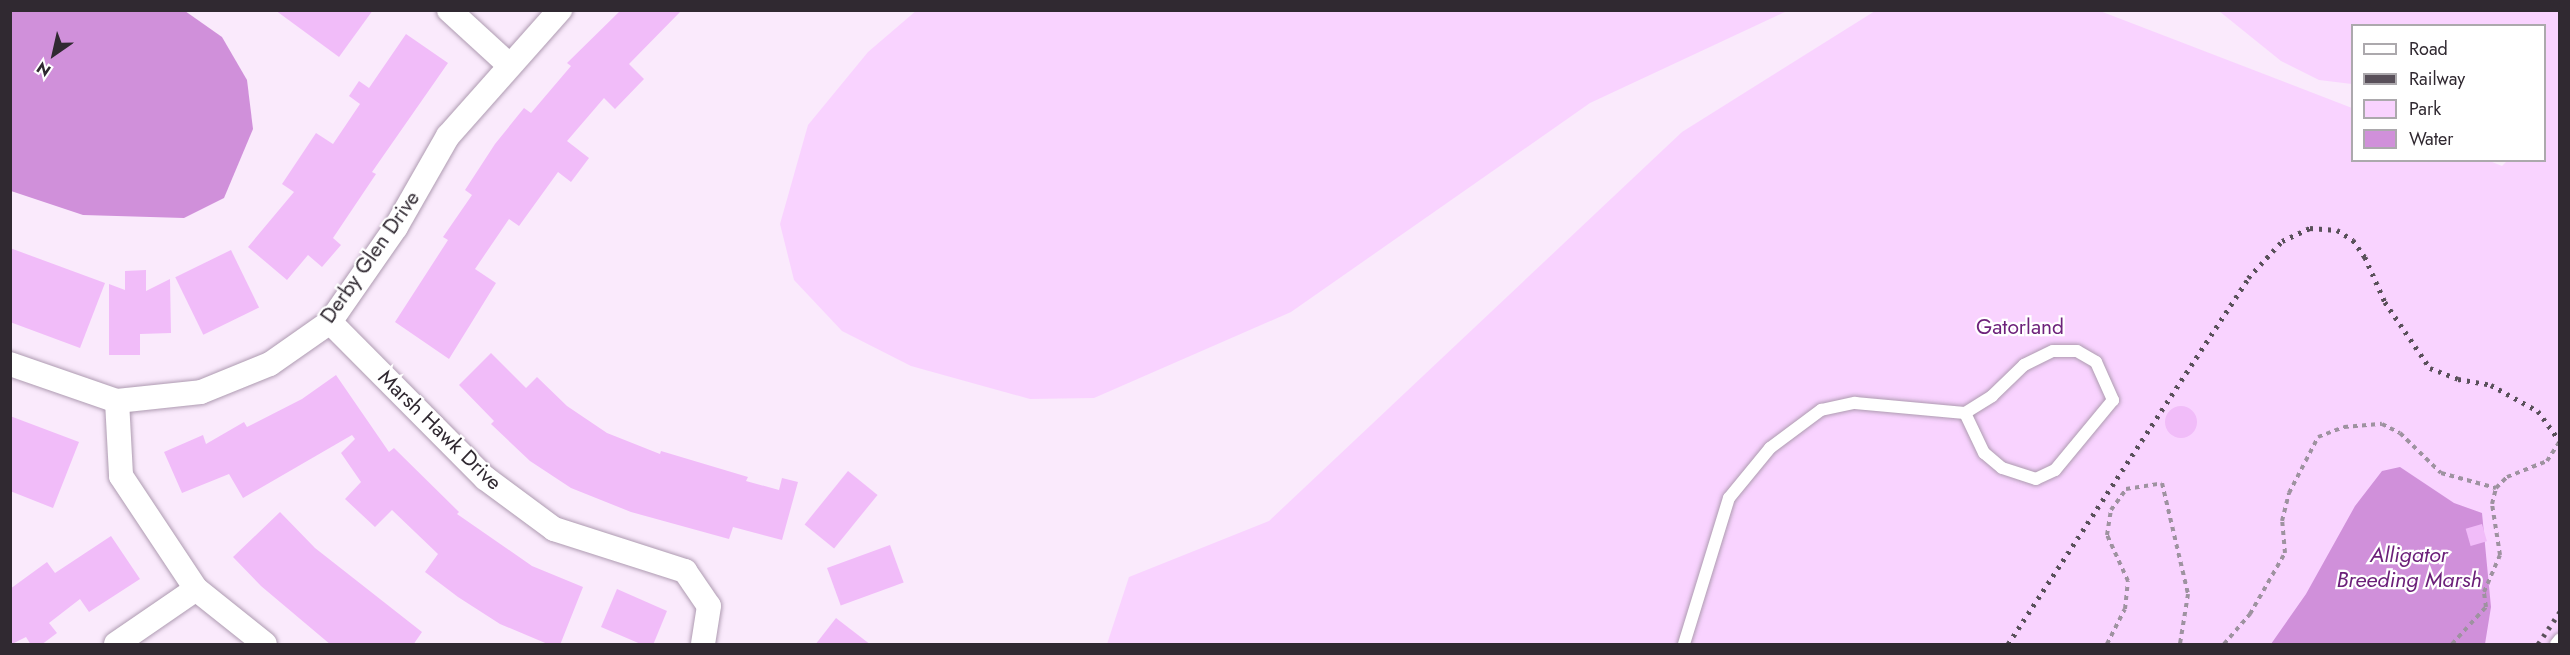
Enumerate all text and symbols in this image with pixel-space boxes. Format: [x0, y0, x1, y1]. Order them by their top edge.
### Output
north arrow [24, 24, 84, 84]
legend [2351, 24, 2546, 162]
text: Road [2409, 36, 2448, 62]
text: N [32, 56, 55, 82]
text: Railway [2409, 66, 2465, 92]
text: Park [2409, 96, 2441, 122]
text: Water [2409, 126, 2453, 152]
street label: Derby Glen Drive [315, 186, 425, 328]
park label: Gatorland [1976, 314, 2064, 340]
street label: Marsh Hawk Drive [373, 365, 507, 495]
water label: Alligator Breeding Marsh [2336, 541, 2482, 592]

